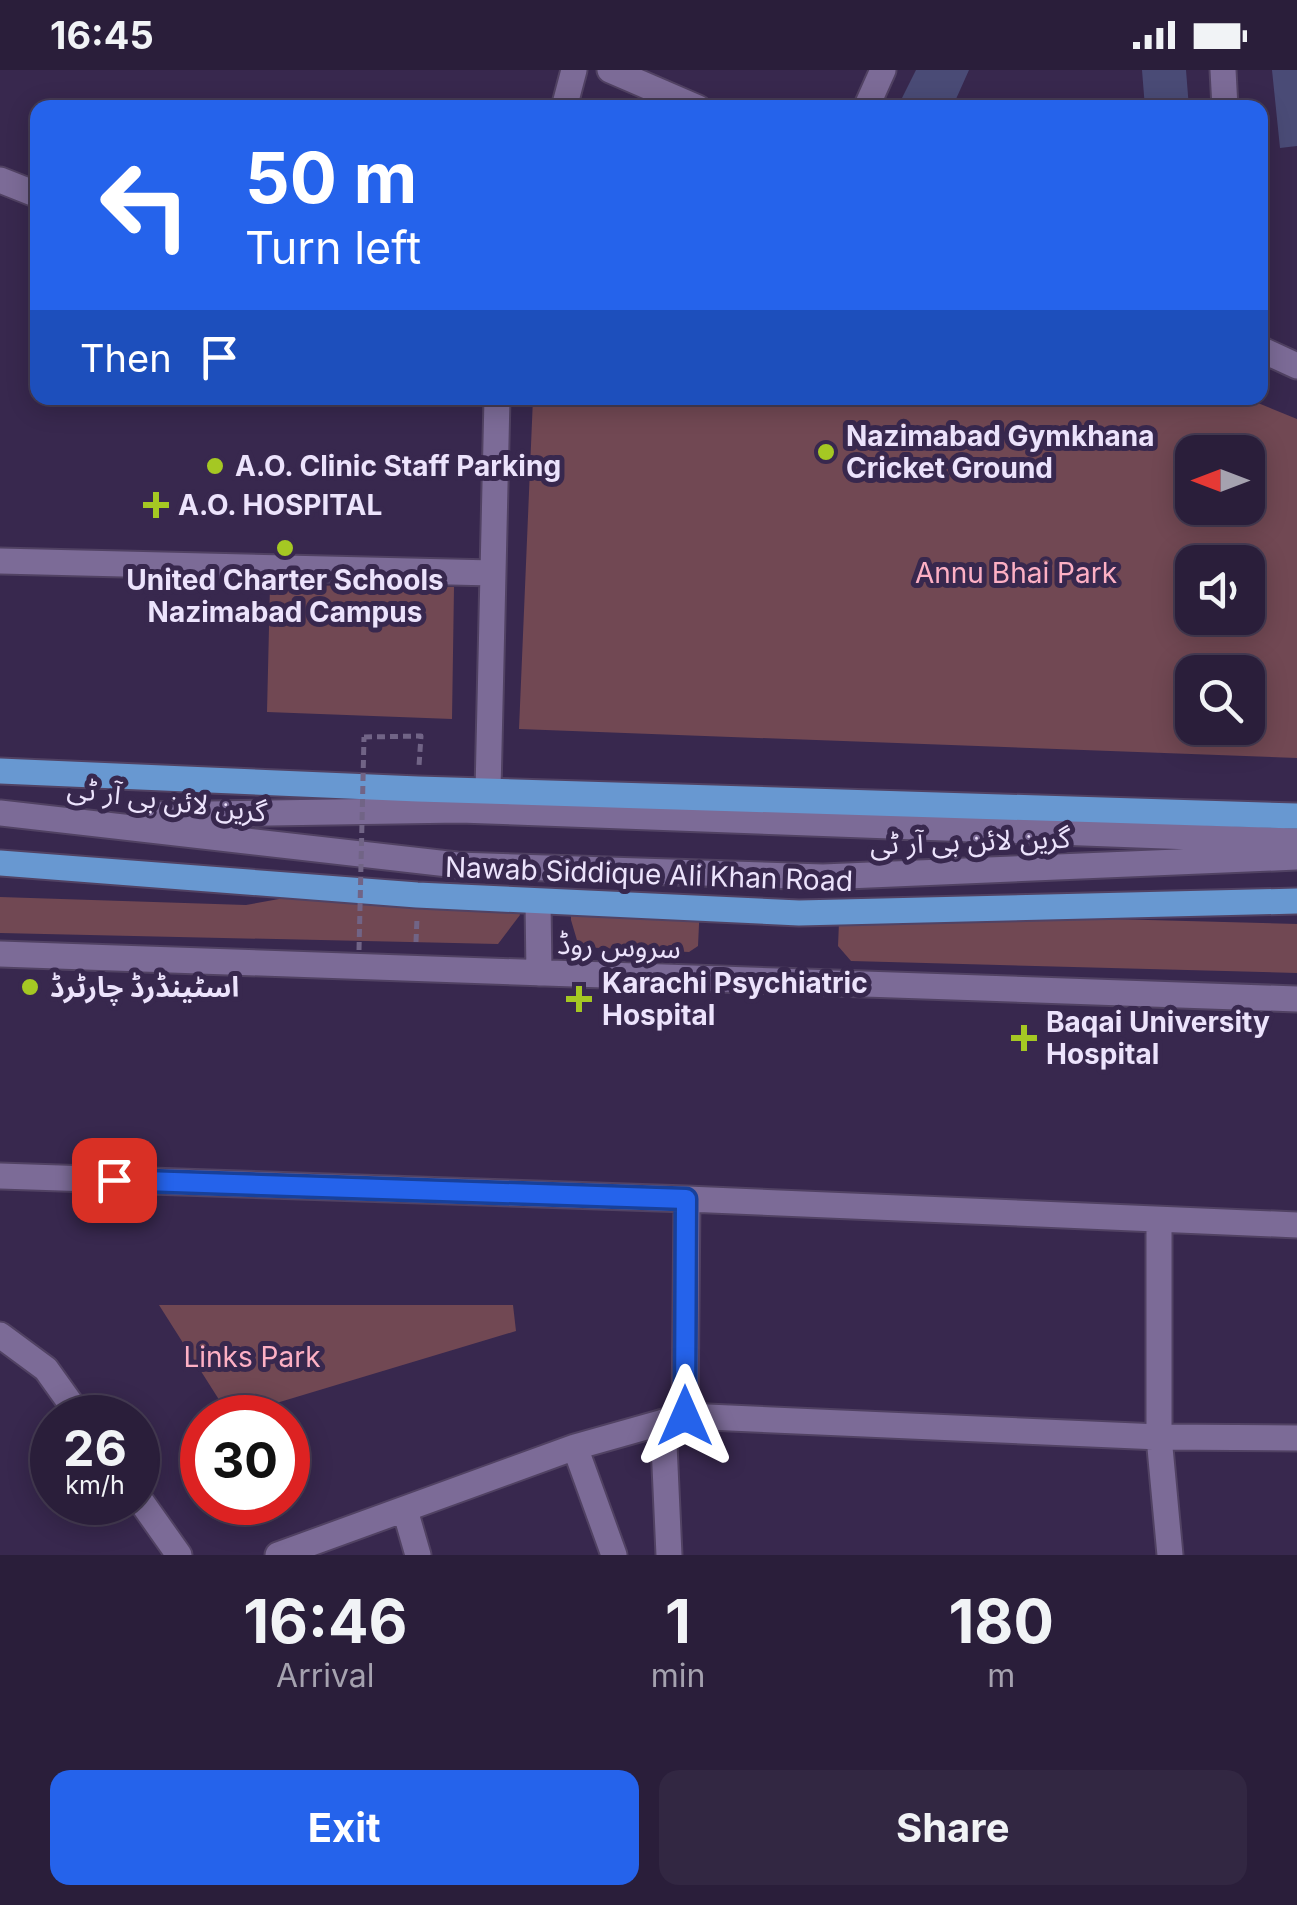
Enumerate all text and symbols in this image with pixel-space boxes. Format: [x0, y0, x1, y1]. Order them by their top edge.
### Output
text: 16:45 [50, 12, 154, 58]
text: 50 m [245, 135, 417, 220]
icon: left [80, 140, 210, 270]
text: Turn left [245, 220, 421, 275]
icon: arrive [192, 330, 247, 385]
text: Then [80, 335, 172, 381]
place label: Nazimabad Gymkhana Cricket Ground [846, 419, 1155, 485]
north arrow [1175, 435, 1265, 525]
map controls [1175, 435, 1265, 745]
marker: Nazimabad Gymkhana Cricket Ground [815, 441, 837, 463]
place label: A.O. Clinic Staff Parking [235, 449, 561, 483]
marker: A.O. Clinic Staff Parking [204, 455, 226, 477]
place label: A.O. HOSPITAL [178, 488, 382, 522]
marker: A.O. HOSPITAL [143, 492, 169, 518]
marker: United Charter Schools Nazimabad Campus [274, 537, 296, 559]
button: sound [1175, 545, 1265, 635]
park label: Annu Bhai Park [915, 556, 1117, 590]
place label: United Charter Schools Nazimabad Campus [126, 563, 444, 629]
button: search [1175, 655, 1265, 745]
street label: گرین لائن بی آر ٹی [66, 771, 269, 829]
street label: گرین لائن بی آر ٹی [869, 820, 1071, 861]
street label: Nawab Siddique Ali Khan Road [445, 850, 853, 898]
street label: سروس روڈ [557, 927, 681, 965]
place label: Karachi Psychiatric Hospital [602, 966, 868, 1032]
place label: اسٹینڈرڈ چارٹرڈ [50, 970, 239, 1006]
marker: اسٹینڈرڈ چارٹرڈ [19, 976, 41, 998]
marker: Karachi Psychiatric Hospital [566, 986, 592, 1012]
place label: Baqai University Hospital [1046, 1005, 1270, 1071]
marker: Baqai University Hospital [1011, 1025, 1037, 1051]
pin [72, 1138, 157, 1223]
icon: arrive [87, 1153, 142, 1208]
park label: Links Park [183, 1340, 321, 1374]
position arrow [633, 1364, 737, 1468]
speed limit sign: 30 [180, 1395, 310, 1525]
text: 26 [63, 1418, 127, 1478]
text: km/h [65, 1470, 125, 1500]
text: 16:46 [243, 1585, 408, 1657]
text: 1 [665, 1585, 691, 1657]
text: 180 [948, 1585, 1054, 1657]
text: Arrival [276, 1656, 375, 1695]
text: min [651, 1656, 705, 1695]
text: m [987, 1656, 1015, 1695]
button: Exit [50, 1770, 639, 1885]
button: Share [659, 1770, 1247, 1885]

